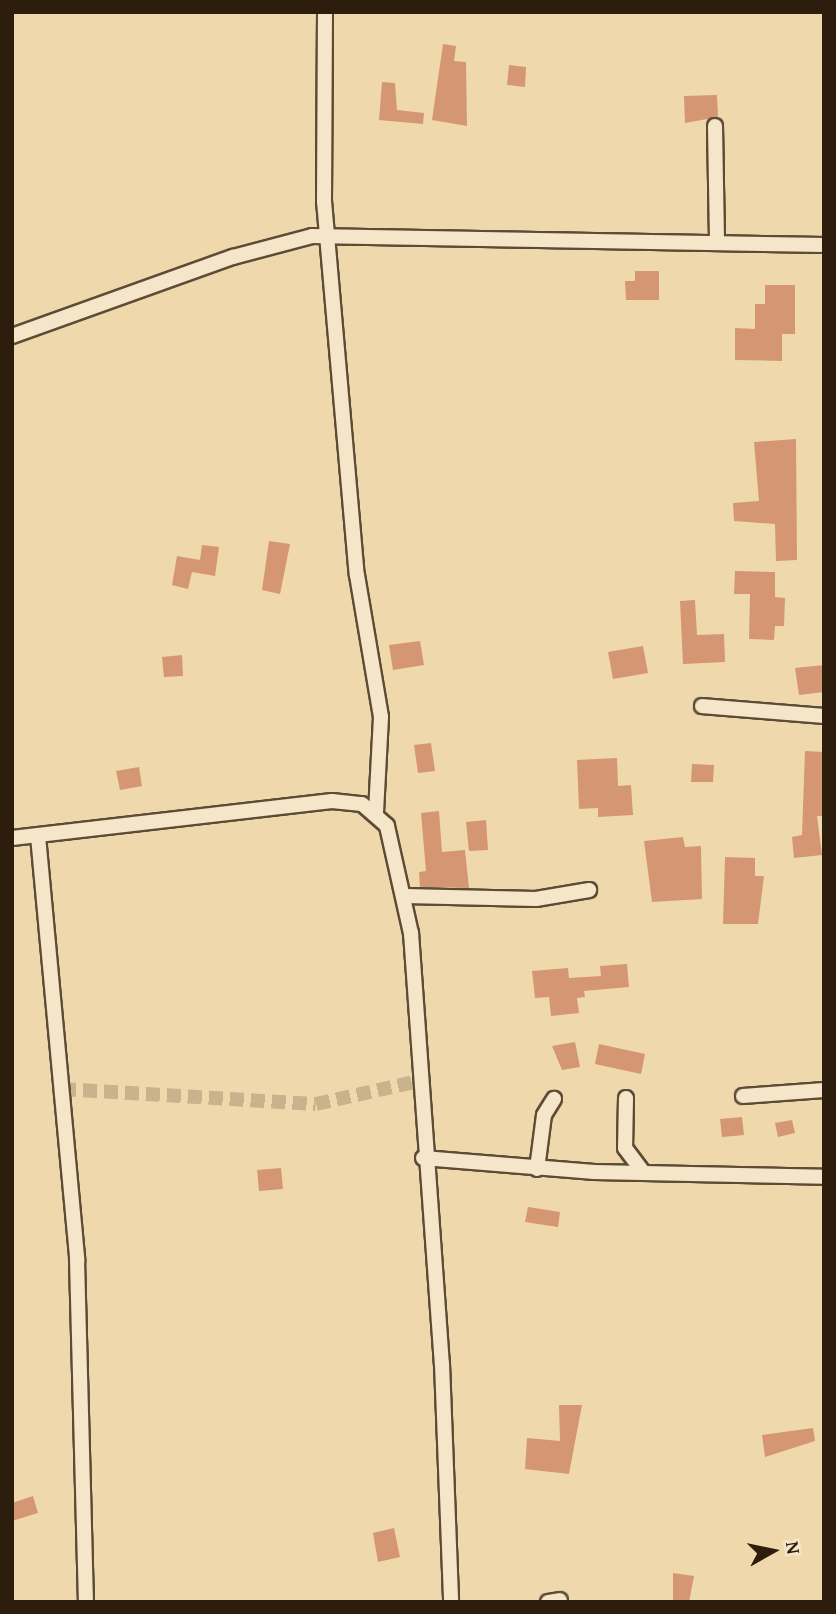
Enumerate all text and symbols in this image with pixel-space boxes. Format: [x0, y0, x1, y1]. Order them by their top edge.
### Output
north arrow [738, 1516, 808, 1586]
text: N [779, 1539, 809, 1556]

